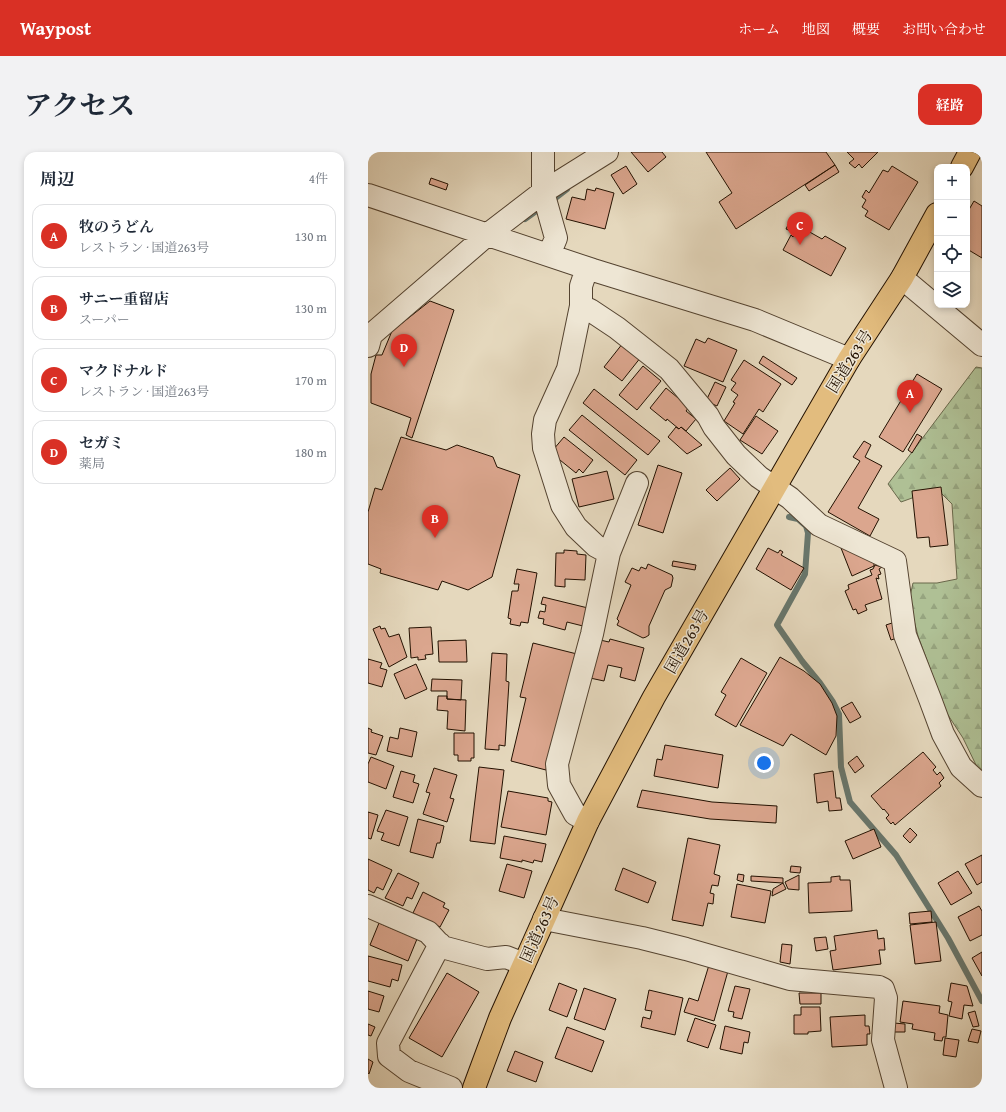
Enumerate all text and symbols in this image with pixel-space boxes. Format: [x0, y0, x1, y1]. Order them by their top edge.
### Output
text: Waypost [20, 14, 91, 42]
text: ホーム [738, 19, 780, 39]
text: 地図 [802, 19, 830, 39]
text: 概要 [852, 19, 880, 39]
text: お問い合わせ [902, 19, 986, 39]
text: アクセス [24, 84, 135, 125]
button: 経路 [918, 84, 982, 125]
map controls [934, 164, 970, 308]
button: + [934, 164, 970, 200]
text: 周辺 [40, 166, 74, 191]
text: 4件 [309, 169, 328, 188]
button: − [934, 200, 970, 236]
pin: C [787, 212, 813, 245]
text: 牧のうどん [79, 216, 154, 237]
text: A [50, 227, 58, 246]
text: 130 m [295, 227, 327, 246]
button: locate [934, 236, 970, 272]
text: レストラン · 国道263号 [79, 238, 209, 257]
button: layers [934, 272, 970, 308]
text: サニー重留店 [79, 288, 168, 309]
text: B [50, 299, 58, 318]
text: 130 m [295, 299, 327, 318]
text: スーパー [79, 310, 130, 329]
street label: 国道263号 [820, 324, 878, 398]
pin: D [391, 334, 417, 367]
text: マクドナルド [79, 360, 168, 381]
text: C [50, 371, 58, 390]
text: 170 m [295, 371, 327, 390]
pin: A [897, 380, 923, 413]
text: レストラン · 国道263号 [79, 382, 209, 401]
text: セガミ [79, 432, 124, 453]
text: D [50, 443, 58, 462]
text: 180 m [295, 443, 327, 462]
text: 薬局 [79, 454, 105, 473]
pin: B [422, 505, 448, 538]
street label: 国道263号 [658, 604, 714, 678]
your location [754, 753, 774, 773]
street label: 国道263号 [514, 892, 564, 966]

